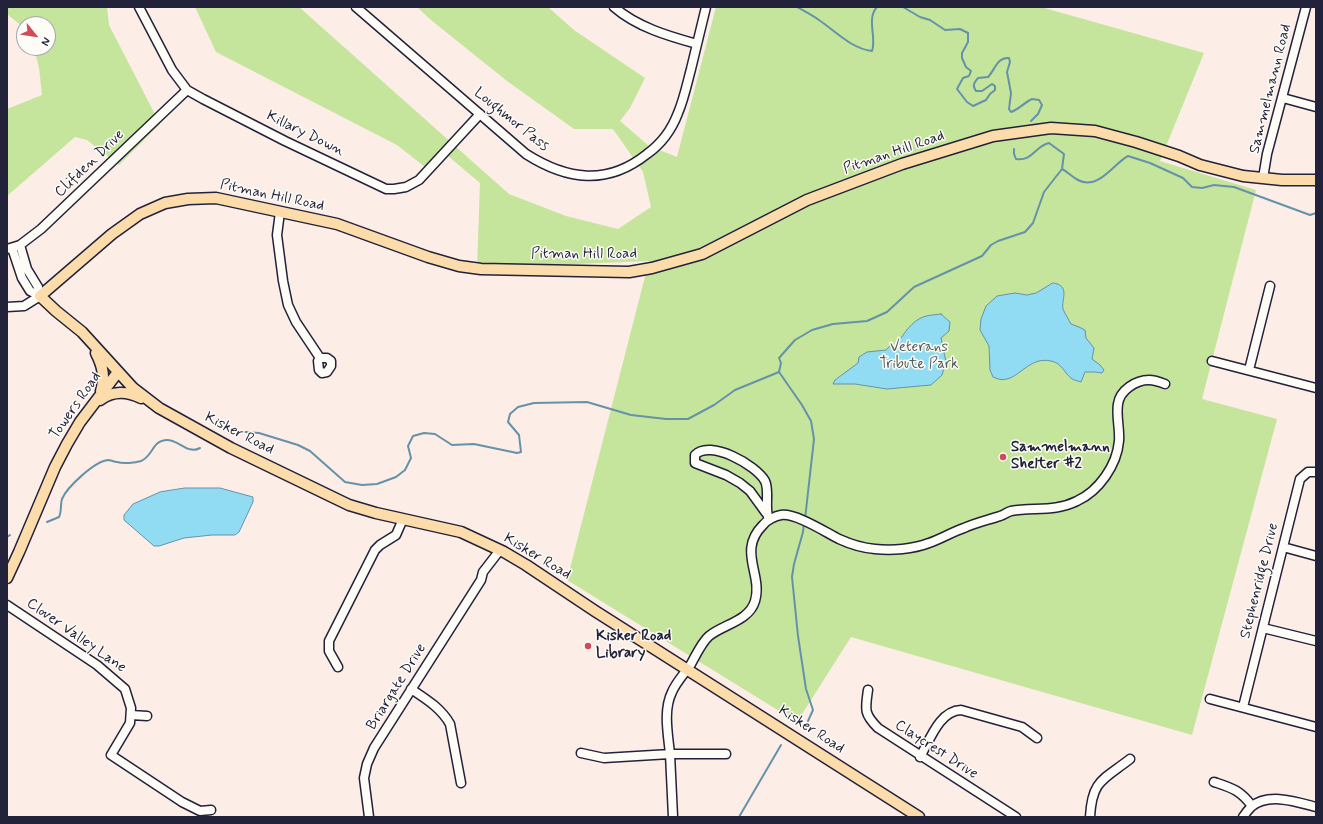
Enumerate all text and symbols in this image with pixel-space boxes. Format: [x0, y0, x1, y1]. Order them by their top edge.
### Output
north arrow [16, 16, 56, 56]
street label: Sammelmann Road [1246, 22, 1296, 156]
text: N [38, 35, 53, 48]
street label: Loughmor Pass [470, 84, 552, 156]
street label: Killary Down [263, 107, 347, 161]
street label: Clifden Drive [52, 126, 128, 202]
street label: Pitman Hill Road [841, 127, 947, 179]
street label: Pitman Hill Road [218, 176, 326, 216]
street label: Pitman Hill Road [531, 246, 637, 264]
park label: Veterans Tribute Park [879, 339, 959, 374]
street label: Towers Road [46, 369, 106, 443]
street label: Kisker Road [201, 409, 277, 459]
place label: Sammelmann Shelter #2 [1011, 439, 1110, 474]
marker: Sammelmann Shelter #2 [998, 452, 1008, 462]
street label: Stephenridge Drive [1237, 521, 1283, 641]
street label: Kisker Road [500, 530, 574, 584]
street label: Clover Valley Lane [23, 595, 129, 677]
place label: Kisker Road Library [596, 628, 671, 663]
street label: Briargate Drive [363, 641, 431, 733]
marker: Kisker Road Library [583, 641, 593, 651]
street label: Kisker Road [775, 702, 847, 758]
street label: Claycrest Drive [891, 716, 981, 784]

